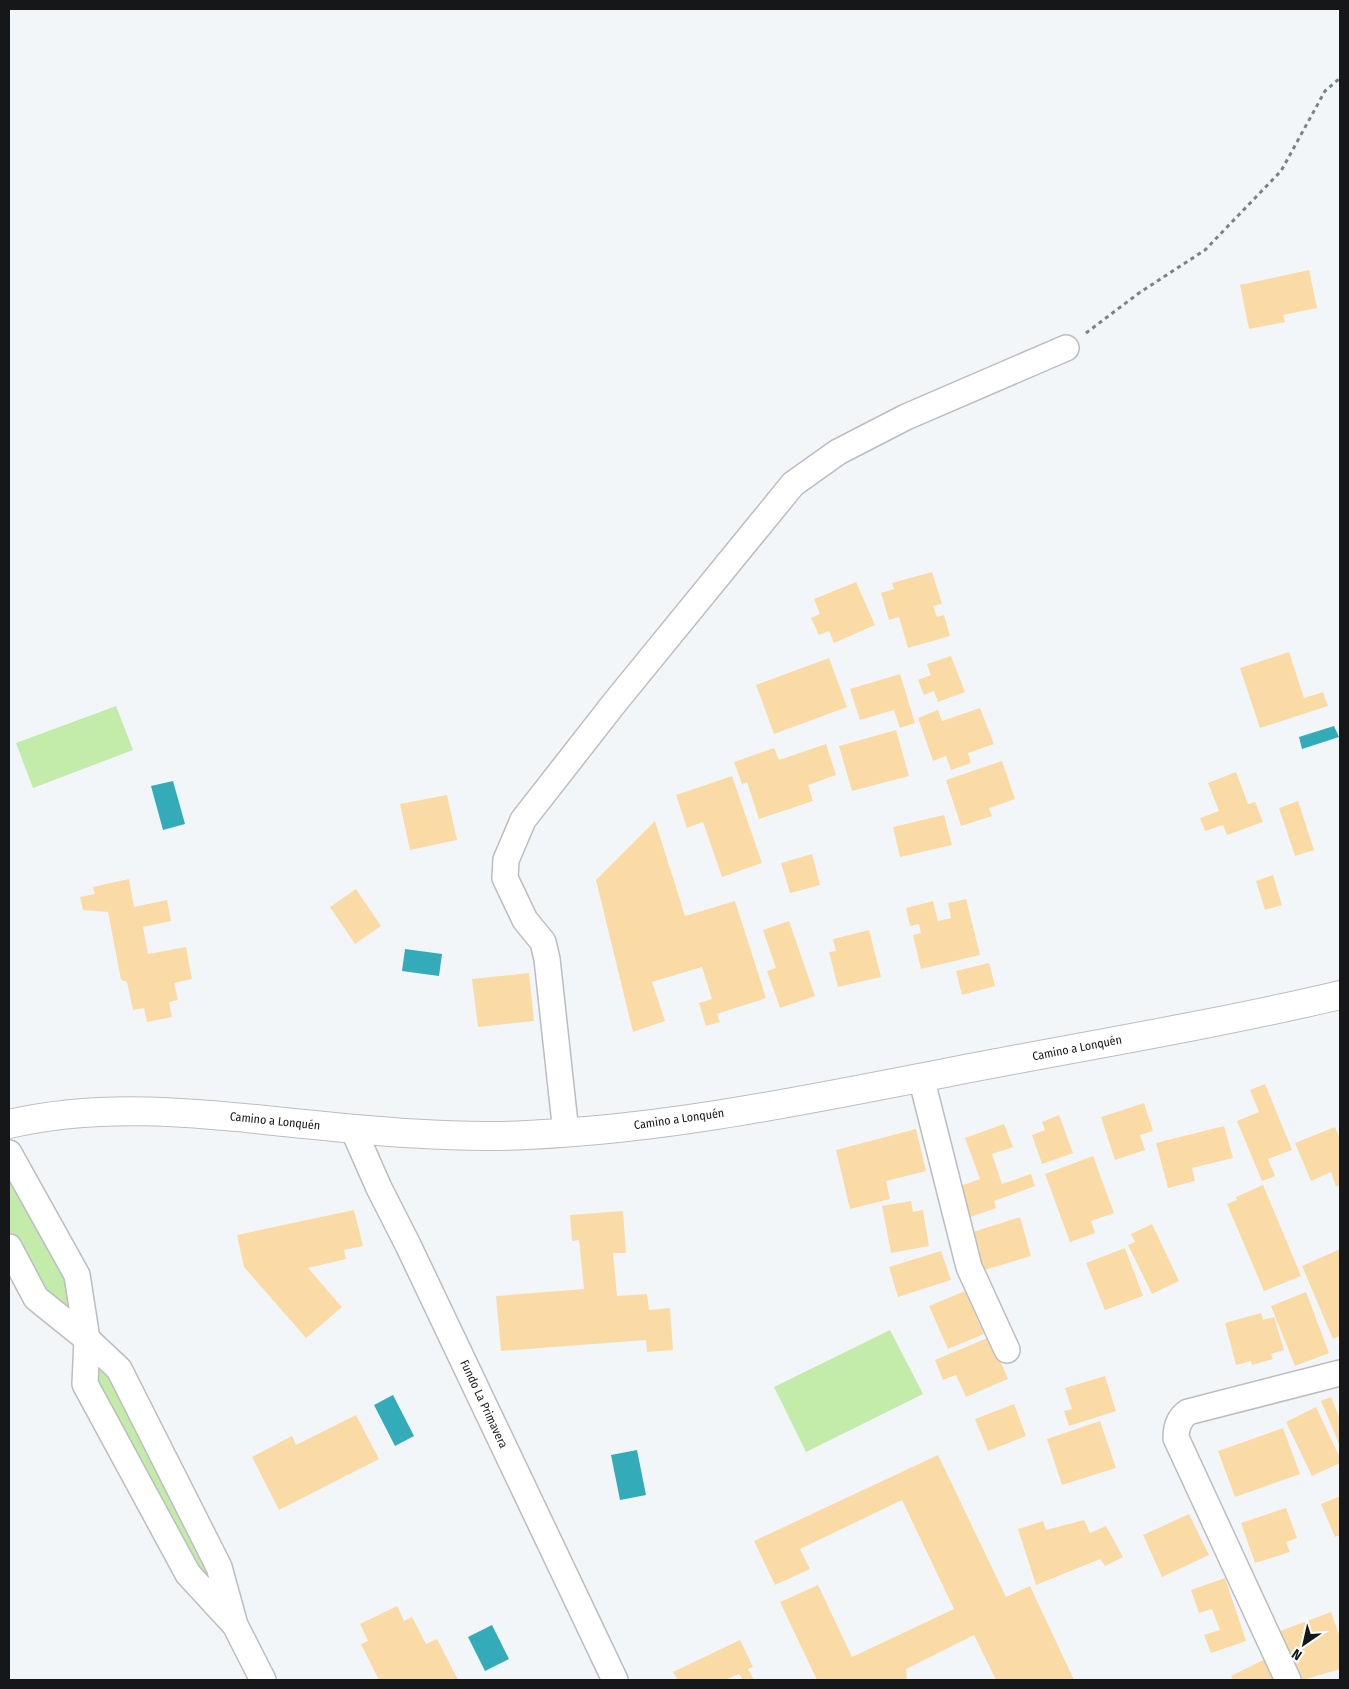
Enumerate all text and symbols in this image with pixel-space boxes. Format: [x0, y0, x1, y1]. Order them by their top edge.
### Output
street label: Camino a Lonquén [1031, 1032, 1123, 1064]
street label: Camino a Lonquén [633, 1106, 725, 1132]
street label: Camino a Lonquén [229, 1109, 321, 1133]
street label: Fundo La Primavera [457, 1358, 511, 1451]
north arrow [1279, 1619, 1329, 1669]
text: N [1289, 1645, 1305, 1664]

